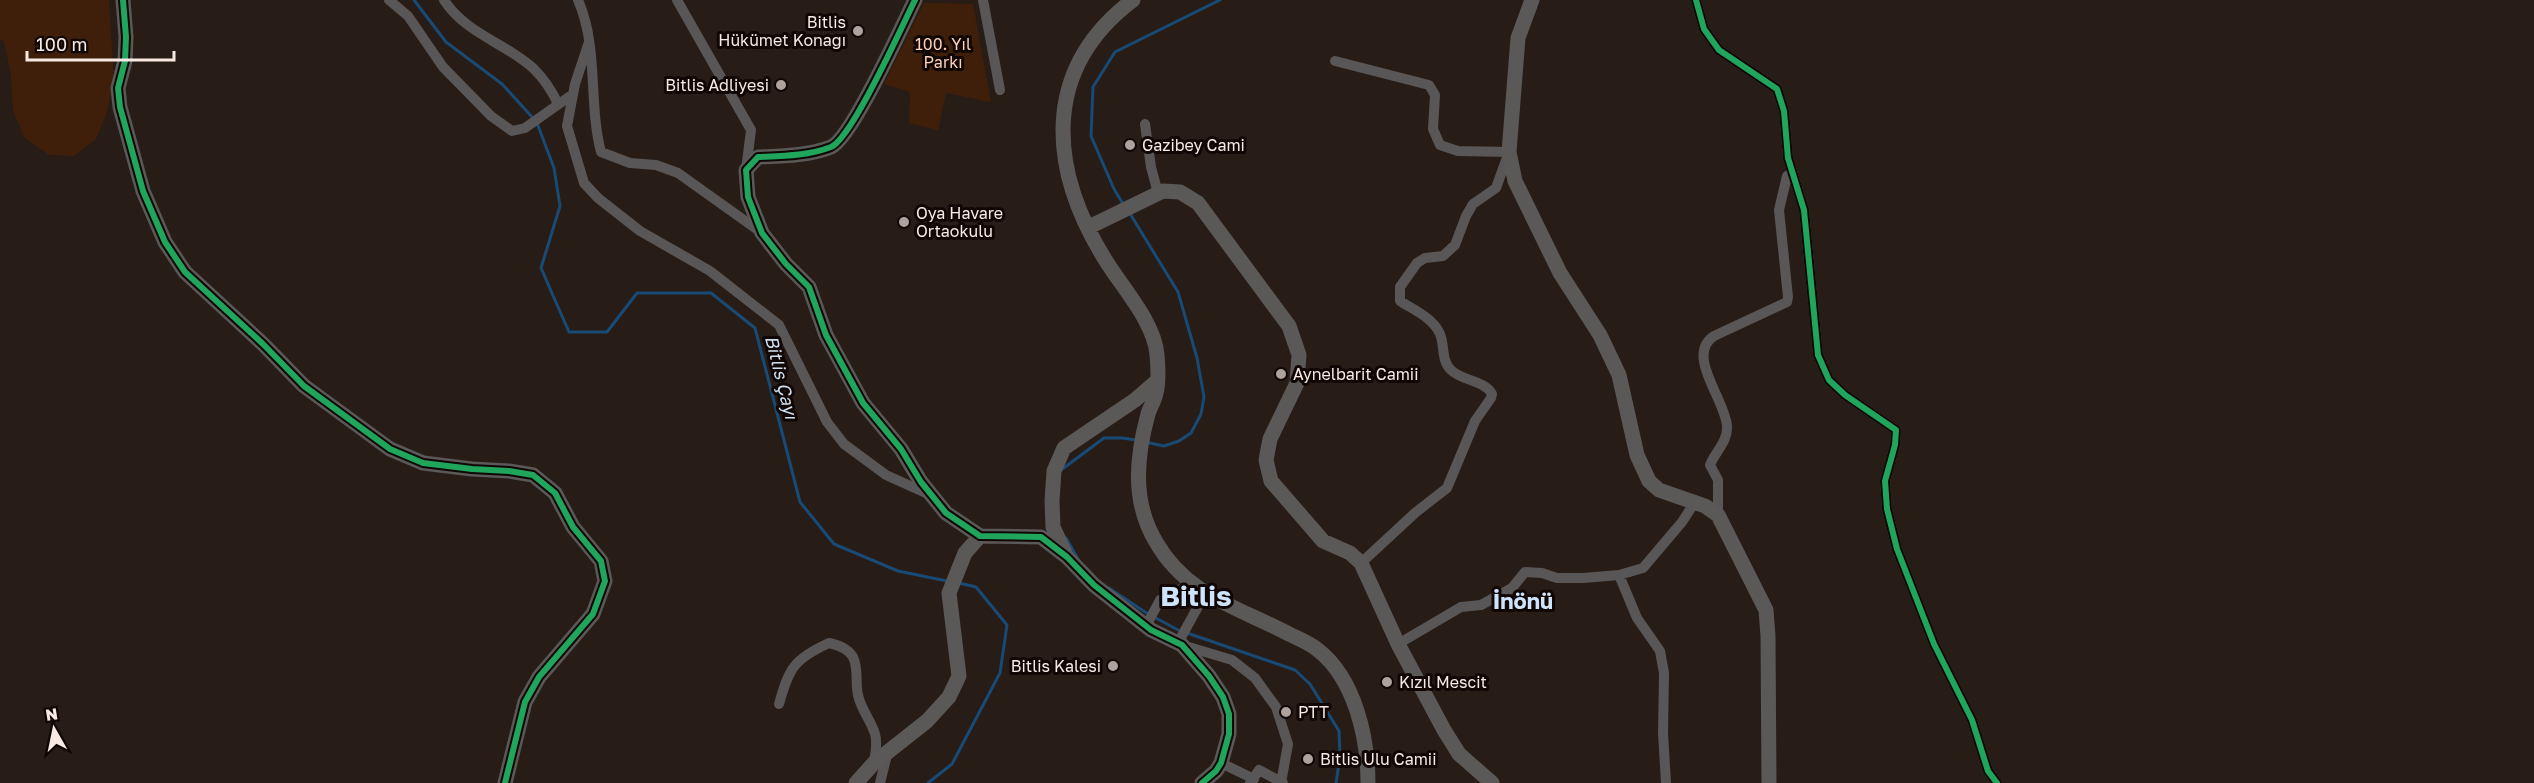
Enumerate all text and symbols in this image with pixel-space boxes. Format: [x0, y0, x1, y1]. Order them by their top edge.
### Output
place label: Bitlis Hükümet Konağı [718, 12, 846, 50]
scale bar [27, 24, 174, 62]
marker: Bitlis Hükümet Konağı [851, 24, 865, 38]
text: 100 m [36, 33, 87, 55]
park label: 100. Yıl Parkı [915, 34, 971, 72]
place label: Bitlis Adliyesi [665, 75, 769, 95]
marker: Bitlis Adliyesi [774, 78, 788, 92]
place label: Gazibey Cami [1142, 135, 1245, 155]
marker: Gazibey Cami [1123, 138, 1137, 152]
place label: Oya Havare Ortaokulu [916, 203, 1003, 241]
marker: Oya Havare Ortaokulu [897, 215, 911, 229]
water label: Bitlis Çayı [761, 333, 803, 422]
place label: Aynelbarit Camii [1293, 364, 1418, 384]
marker: Aynelbarit Camii [1274, 367, 1288, 381]
district label: Bitlis [1160, 579, 1232, 612]
district label: İnönü [1493, 587, 1553, 614]
place label: Bitlis Kalesi [1011, 656, 1101, 676]
marker: Bitlis Kalesi [1106, 659, 1120, 673]
place label: Kızıl Mescit [1399, 672, 1487, 692]
marker: Kızıl Mescit [1380, 675, 1394, 689]
north arrow [24, 699, 84, 759]
place label: PTT [1298, 702, 1329, 722]
text: N [44, 703, 59, 725]
marker: PTT [1279, 705, 1293, 719]
place label: Bitlis Ulu Camii [1320, 749, 1436, 769]
marker: Bitlis Ulu Camii [1301, 752, 1315, 766]

